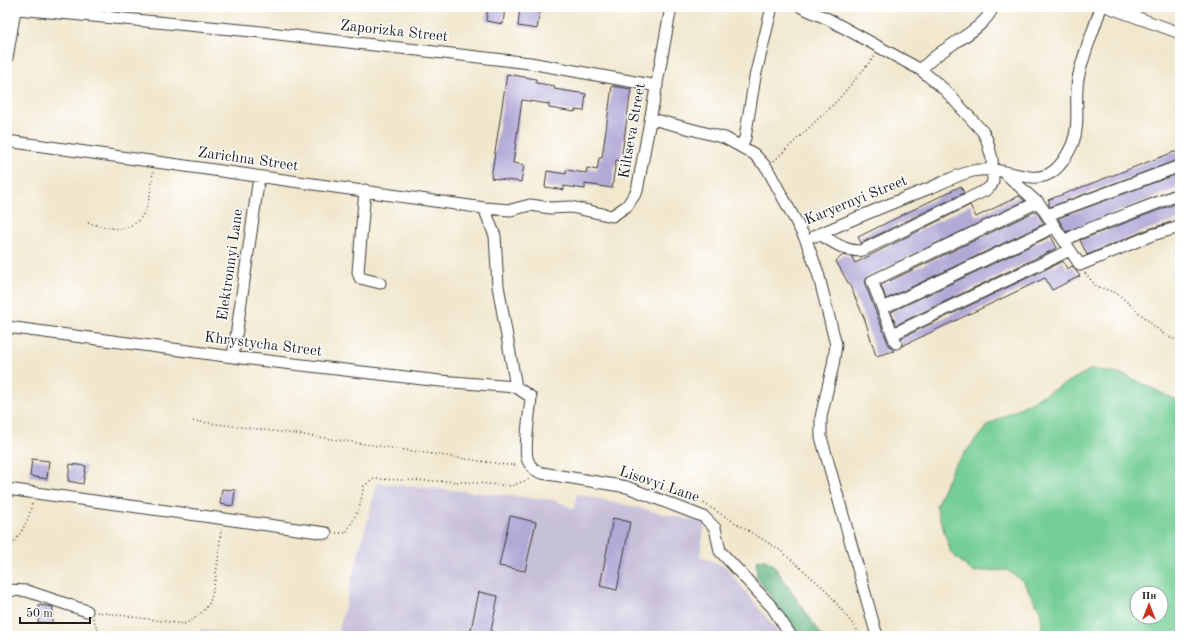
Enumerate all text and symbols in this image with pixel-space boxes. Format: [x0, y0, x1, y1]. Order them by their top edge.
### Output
street label: Zaporizka Street [339, 19, 449, 45]
street label: Kiltseva Street [617, 82, 649, 180]
street label: Zarichna Street [197, 146, 299, 174]
street label: Karyernyi Street [803, 174, 909, 228]
street label: Elektronnyi Lane [216, 208, 246, 322]
street label: Khrystycha Street [203, 330, 323, 360]
street label: Lisovyi Lane [617, 464, 701, 506]
north arrow [1129, 585, 1169, 625]
text: Пн [1141, 591, 1157, 602]
scale bar [20, 599, 90, 625]
text: 50 m [26, 607, 53, 620]

